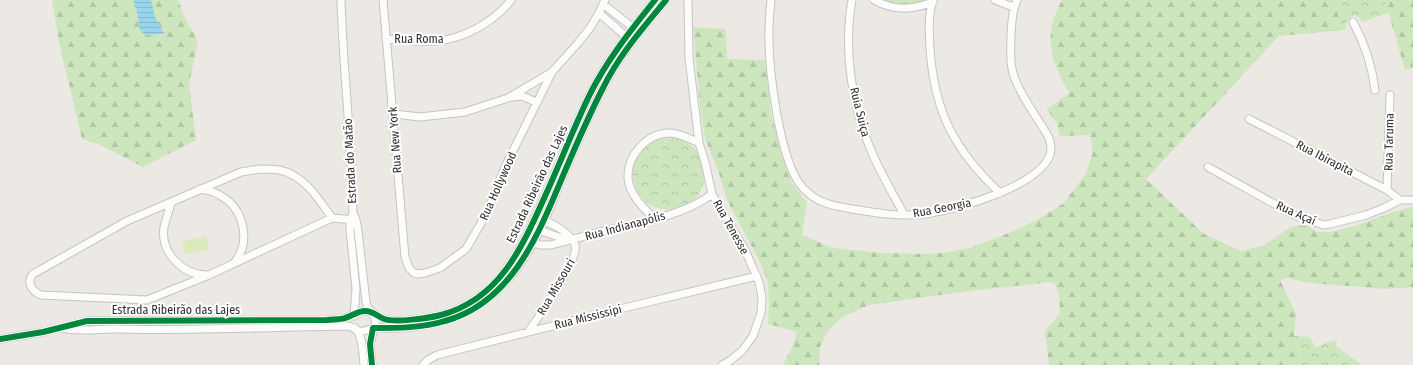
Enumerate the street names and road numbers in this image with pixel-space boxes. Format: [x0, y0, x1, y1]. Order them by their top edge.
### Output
street label: Rua Roma [394, 32, 444, 46]
street label: Ruia Suiça [847, 86, 873, 138]
street label: Rua New York [386, 106, 404, 174]
street label: Rua Taruma [1381, 113, 1397, 171]
street label: Estrada do Matão [341, 118, 359, 204]
street label: Estrada Ribeirão das Lajes [504, 123, 570, 245]
street label: Rua Ibirapita [1294, 137, 1356, 179]
street label: Rua Hollywood [477, 150, 519, 222]
street label: Rua Georgia [912, 195, 973, 221]
street label: Rua Tenesse [710, 197, 752, 257]
street label: Rua Açaí [1274, 198, 1318, 228]
street label: Rua Indianapólis [583, 209, 667, 243]
street label: Rua Missouri [534, 256, 578, 318]
street label: Rua Mississipi [553, 302, 623, 332]
street label: Estrada Ribeirão das Lajes [112, 303, 240, 317]

